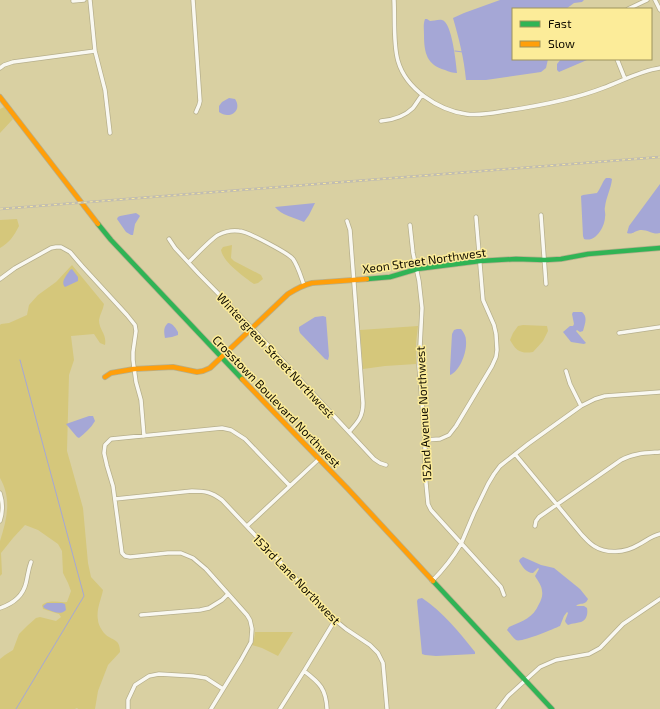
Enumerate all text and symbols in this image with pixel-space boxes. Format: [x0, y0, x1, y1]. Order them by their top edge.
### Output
legend [512, 8, 652, 60]
text: Fast [548, 16, 572, 30]
text: Slow [548, 36, 575, 50]
street label: Xeon Street Northwest [361, 244, 487, 276]
street label: Wintergreen Street Northwest [214, 290, 338, 421]
street label: Crosstown Boulevard Northwest [210, 332, 344, 470]
street label: 152nd Avenue Northwest [412, 345, 434, 482]
street label: 153rd Lane Northwest [250, 531, 344, 627]

